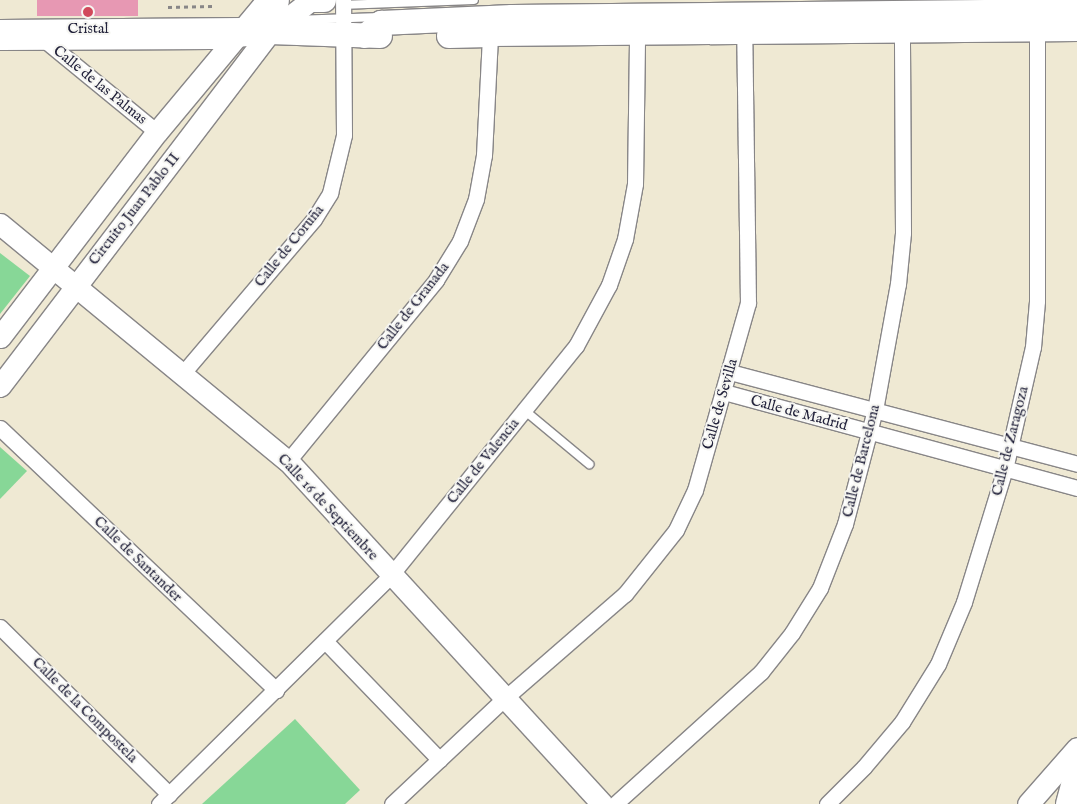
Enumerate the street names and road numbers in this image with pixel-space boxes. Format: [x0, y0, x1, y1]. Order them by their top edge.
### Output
street label: Calle de las Palmas [50, 42, 150, 128]
street label: Circuito Juan Pablo II [85, 149, 183, 269]
street label: Calle de Coruña [250, 201, 328, 291]
street label: Calle de Granada [373, 258, 453, 354]
street label: Calle de Sevilla [698, 357, 742, 451]
street label: Calle de Zaragoza [988, 384, 1032, 498]
street label: Calle de Madrid [749, 391, 849, 435]
street label: Calle de Barcelona [838, 403, 884, 519]
street label: Calle de Valencia [443, 415, 523, 507]
street label: Calle 16 de Septiembre [274, 450, 382, 564]
street label: Calle de Santander [90, 512, 186, 606]
street label: Calle de la Compostela [28, 653, 142, 767]

